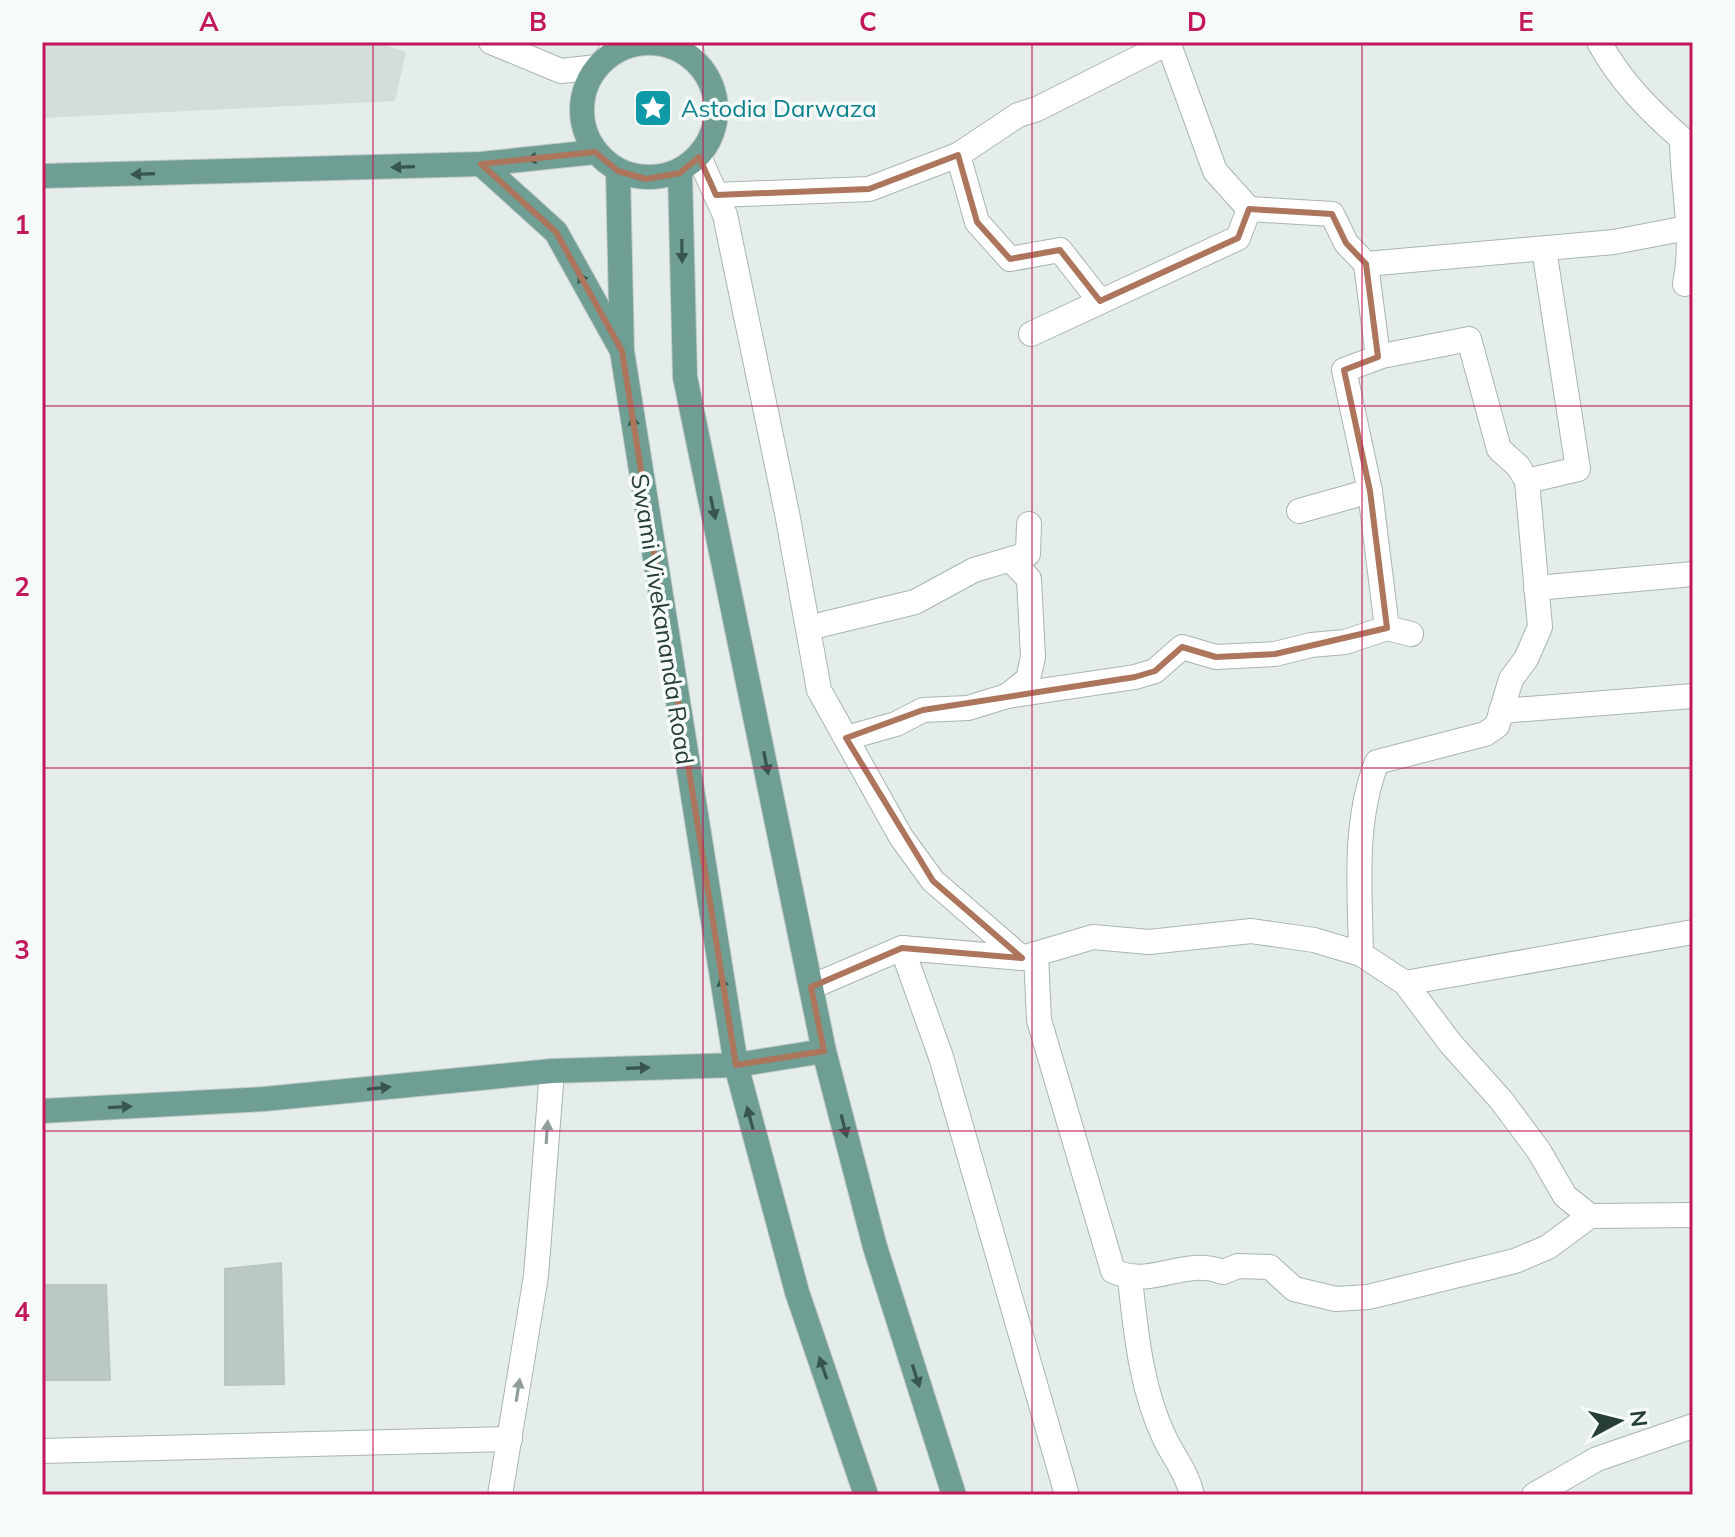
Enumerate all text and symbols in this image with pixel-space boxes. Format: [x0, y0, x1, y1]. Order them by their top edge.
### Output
text: A [199, 5, 219, 38]
text: B [529, 5, 547, 38]
text: C [859, 5, 877, 38]
text: D [1187, 5, 1207, 38]
text: E [1518, 5, 1534, 38]
place icon: Astodia Darwaza [632, 87, 674, 129]
place label: Astodia Darwaza [681, 93, 877, 123]
one-way arrow [525, 152, 550, 165]
one-way arrow [390, 160, 415, 173]
one-way arrow [130, 167, 155, 180]
text: 1 [14, 208, 30, 241]
one-way arrow [675, 239, 688, 264]
one-way arrow [578, 272, 592, 294]
one-way arrow [627, 414, 640, 439]
street label: Swami Vivekananda Road [625, 471, 701, 767]
one-way arrow [707, 496, 720, 521]
text: 2 [14, 570, 30, 603]
one-way arrow [760, 750, 773, 775]
text: 3 [14, 933, 30, 966]
one-way arrow [716, 975, 728, 1000]
one-way arrow [626, 1061, 651, 1074]
one-way arrow [367, 1081, 392, 1094]
one-way arrow [108, 1100, 133, 1113]
one-way arrow [743, 1106, 756, 1130]
one-way arrow [838, 1114, 850, 1139]
one-way arrow [541, 1119, 554, 1144]
text: 4 [14, 1295, 30, 1328]
one-way arrow [816, 1356, 828, 1380]
one-way arrow [910, 1364, 922, 1388]
one-way arrow [512, 1378, 524, 1403]
north arrow [1579, 1381, 1659, 1461]
text: N [1624, 1409, 1654, 1429]

